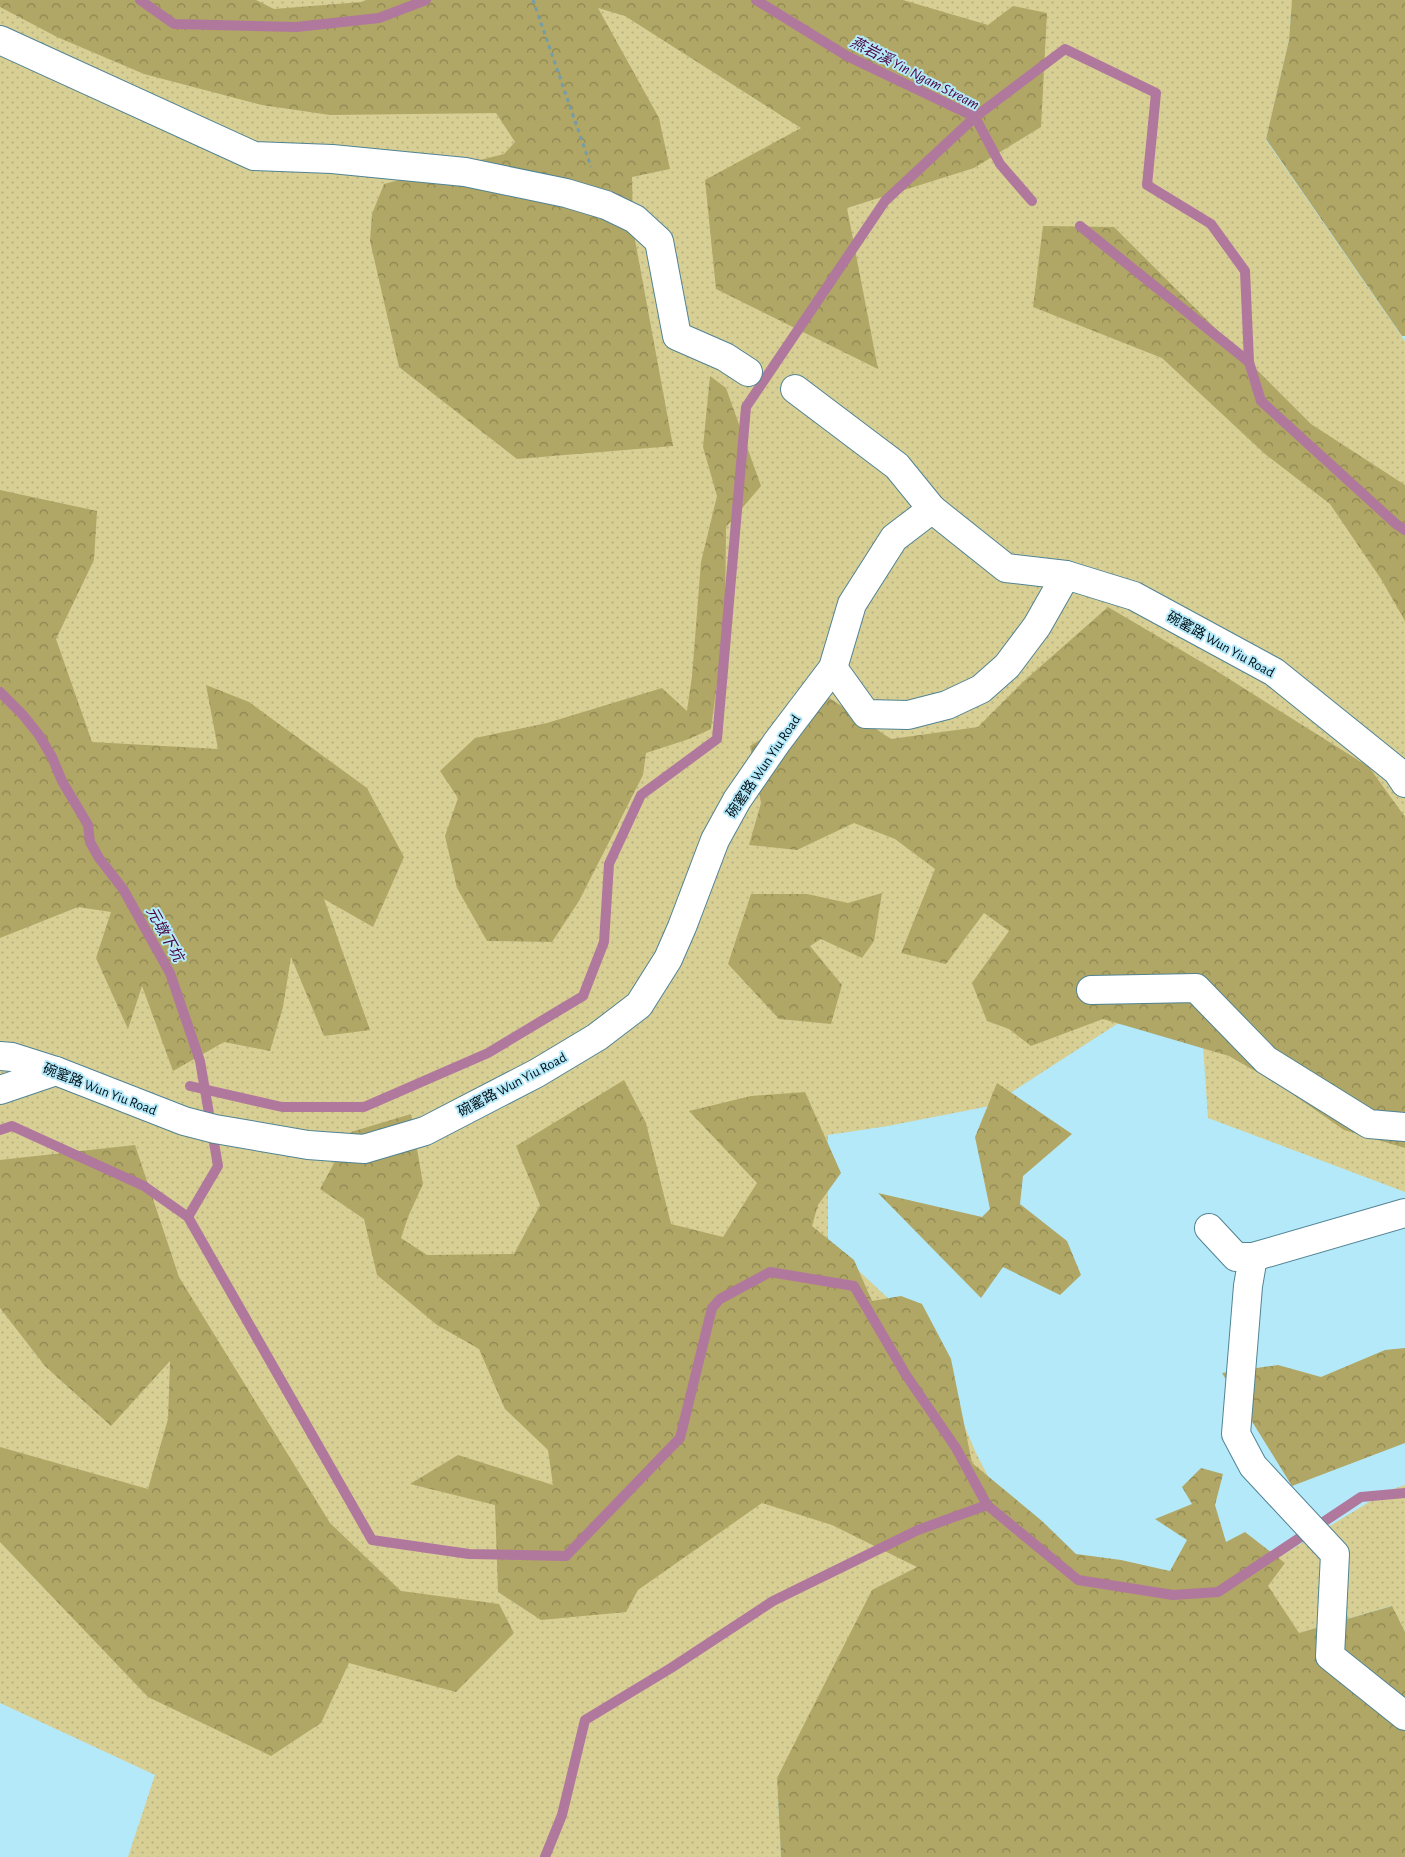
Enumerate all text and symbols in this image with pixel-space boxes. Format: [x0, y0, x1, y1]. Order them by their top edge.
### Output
water label: 燕岩溪 Yin Ngam Stream [848, 34, 982, 112]
street label: 碗窰路 Wun Yiu Road [1164, 609, 1277, 680]
street label: 碗窰路 Wun Yiu Road [723, 712, 803, 820]
water label: 元墩下坑 [143, 904, 188, 966]
street label: 碗窰路 Wun Yiu Road [455, 1050, 569, 1119]
street label: 碗窰路 Wun Yiu Road [41, 1061, 159, 1118]

